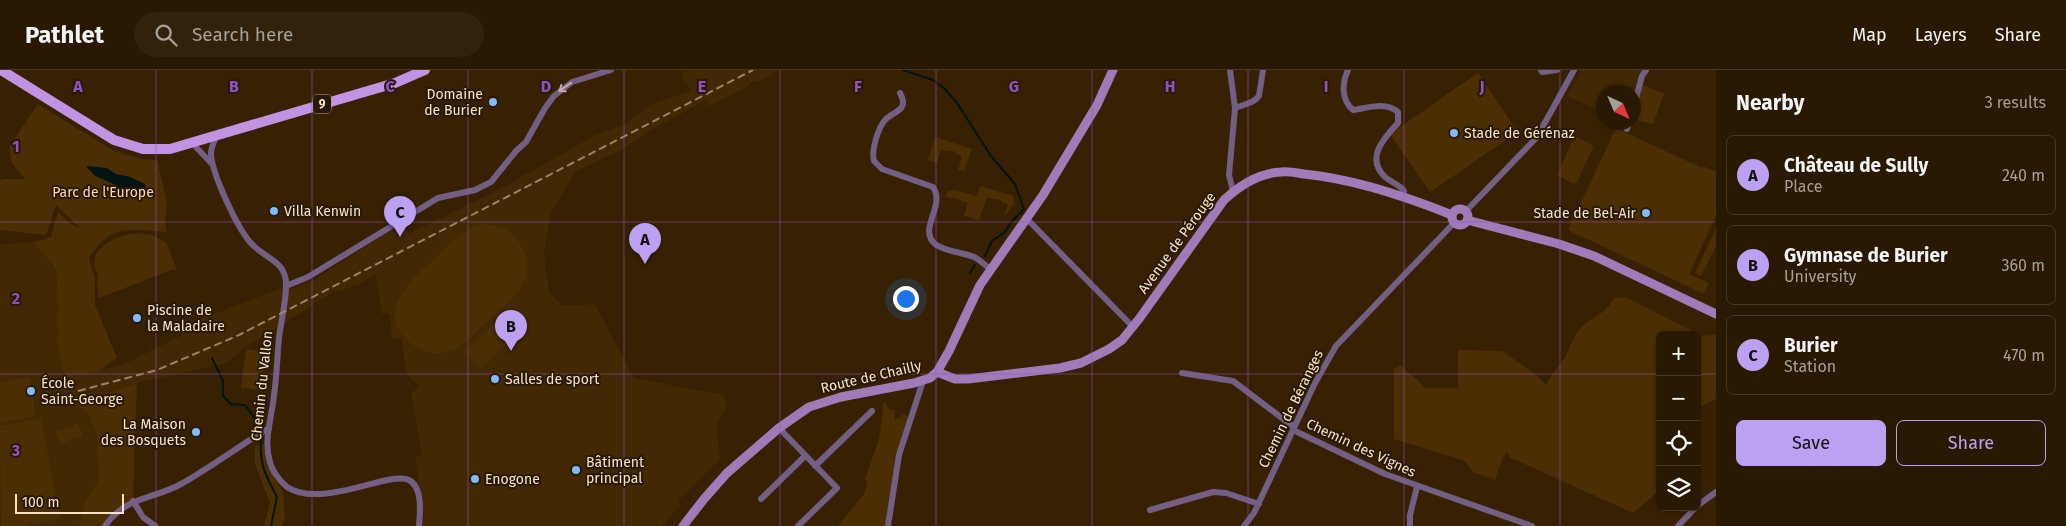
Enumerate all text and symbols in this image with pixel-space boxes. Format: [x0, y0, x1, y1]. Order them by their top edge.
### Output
search box [134, 12, 484, 57]
text: Pathlet [25, 21, 104, 49]
icon: search [152, 21, 180, 49]
text: Search here [192, 23, 293, 46]
text: Map [1852, 24, 1887, 46]
text: Layers [1915, 24, 1967, 46]
text: Share [1995, 24, 2041, 46]
text: A [72, 77, 83, 96]
text: B [229, 77, 239, 96]
text: C [385, 77, 395, 96]
text: D [541, 77, 551, 96]
text: E [698, 77, 706, 96]
text: F [854, 77, 862, 96]
text: G [1009, 77, 1019, 96]
text: H [1165, 77, 1175, 96]
text: I [1324, 77, 1328, 96]
text: J [1478, 77, 1485, 96]
one-way arrow [559, 82, 573, 92]
north arrow [1596, 85, 1641, 130]
place label: Domaine de Burier [424, 86, 484, 119]
text: Nearby [1736, 90, 1804, 116]
text: 3 results [1985, 93, 2046, 112]
road number: 9 [313, 94, 331, 114]
marker: Domaine de Burier [487, 96, 499, 108]
place label: Stade de Gérénaz [1464, 125, 1575, 142]
marker: Stade de Gérénaz [1448, 127, 1460, 139]
text: 1 [12, 137, 20, 156]
text: Château de Sully [1784, 154, 1928, 177]
text: A [1748, 166, 1758, 185]
text: 240 m [2002, 166, 2045, 185]
text: Place [1784, 177, 1823, 196]
park label: Parc de l'Europe [52, 184, 154, 201]
street label: Avenue de Pérouge [1134, 189, 1220, 297]
pin: C [384, 196, 416, 237]
place label: Villa Kenwin [284, 203, 361, 220]
marker: Villa Kenwin [268, 205, 280, 217]
place label: Stade de Bel-Air [1533, 205, 1637, 222]
marker: Stade de Bel-Air [1640, 207, 1652, 219]
pin: A [629, 223, 661, 264]
text: Gymnase de Burier [1784, 244, 1948, 267]
text: B [1748, 256, 1758, 275]
text: 360 m [2002, 256, 2045, 275]
text: University [1784, 267, 1857, 286]
your location [893, 286, 919, 312]
text: 2 [12, 289, 20, 308]
place label: Piscine de la Maladaire [147, 302, 225, 335]
pin: B [495, 310, 527, 351]
marker: Piscine de la Maladaire [131, 312, 143, 324]
street label: Chemin du Vallon [248, 330, 276, 442]
map controls [1656, 331, 1701, 511]
button: + [1656, 331, 1701, 376]
text: Burier [1784, 334, 1838, 357]
text: C [1748, 346, 1758, 365]
text: 470 m [2003, 346, 2045, 365]
street label: Chemin de Béranges [1255, 347, 1327, 471]
street label: Route de Chailly [819, 357, 923, 397]
text: Station [1784, 357, 1836, 376]
place label: Salles de sport [505, 371, 600, 388]
marker: Salles de sport [489, 373, 501, 385]
place label: École Saint-George [41, 374, 123, 408]
button: − [1656, 376, 1701, 421]
marker: École Saint-George [25, 385, 37, 397]
street label: Chemin des Vignes [1303, 415, 1419, 481]
place label: La Maison des Bosquets [101, 416, 186, 449]
button: Save [1736, 420, 1886, 466]
button: Share [1896, 420, 2046, 466]
button: locate [1656, 421, 1701, 466]
marker: La Maison des Bosquets [190, 426, 202, 438]
text: 3 [11, 441, 20, 460]
place label: Bâtiment principal [586, 454, 645, 487]
marker: Bâtiment principal [570, 464, 582, 476]
button: layers [1656, 466, 1701, 511]
place label: Enogone [485, 471, 540, 488]
marker: Enogone [469, 473, 481, 485]
scale bar [15, 491, 124, 514]
text: 100 m [22, 494, 59, 511]

